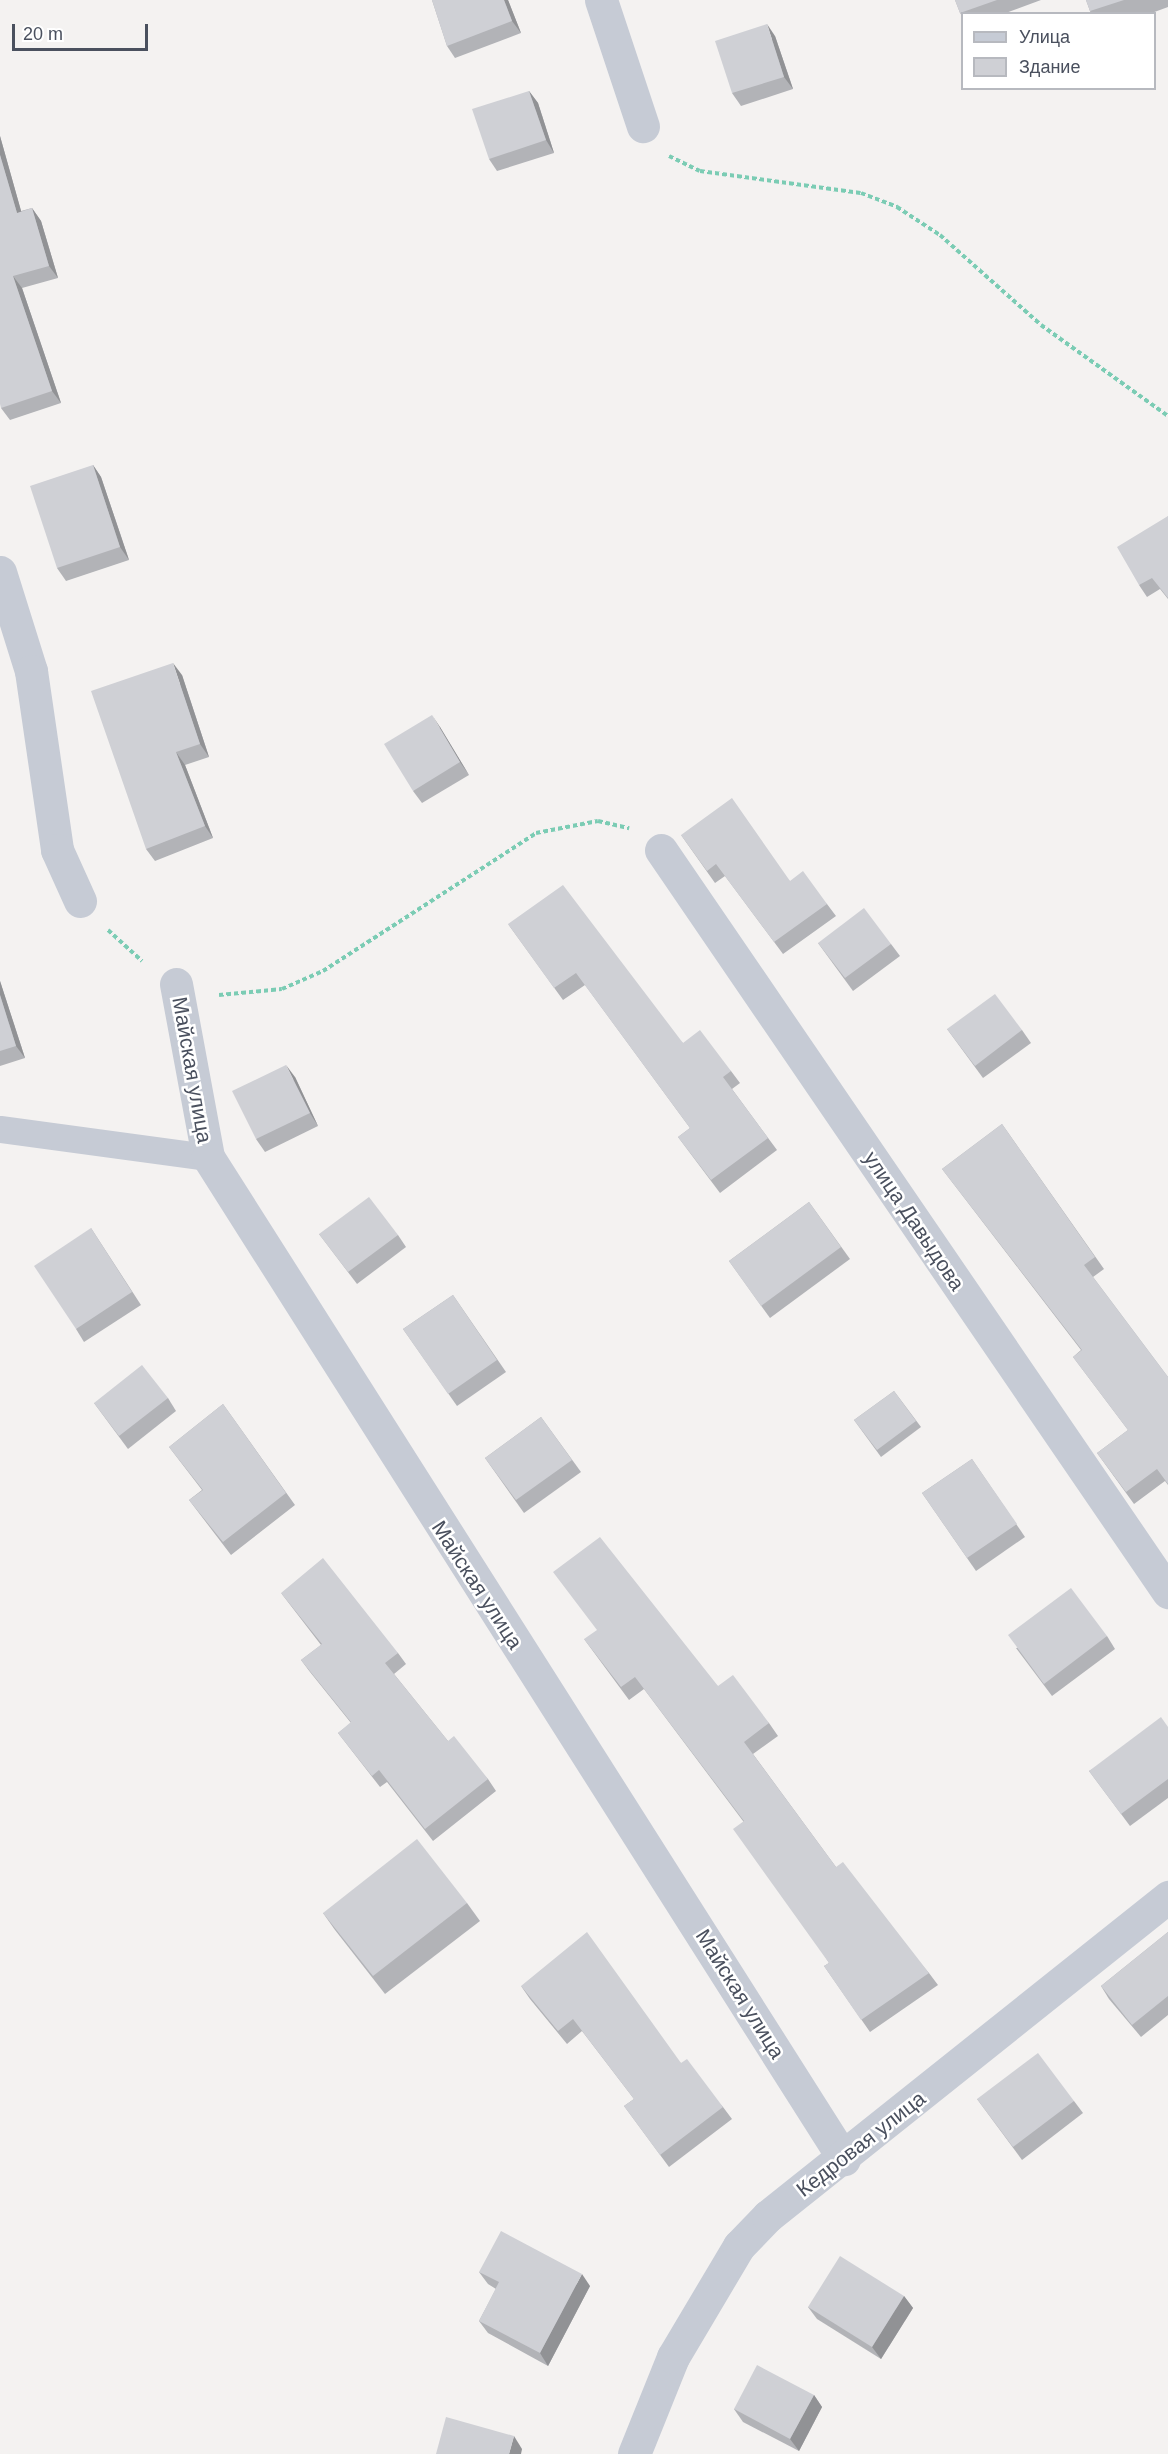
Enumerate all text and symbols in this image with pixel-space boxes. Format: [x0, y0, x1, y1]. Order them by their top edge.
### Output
scale bar [15, 12, 152, 50]
legend [961, 12, 1156, 90]
text: 20 m [23, 24, 63, 44]
text: Улица [1019, 27, 1070, 47]
text: Здание [1019, 57, 1080, 77]
street label: Майская улица [167, 995, 217, 1145]
street label: улица Давыдова [858, 1147, 970, 1295]
street label: Майская улица [426, 1516, 528, 1654]
street label: Майская улица [690, 1925, 790, 2063]
street label: Кедровая улица [792, 2086, 930, 2202]

